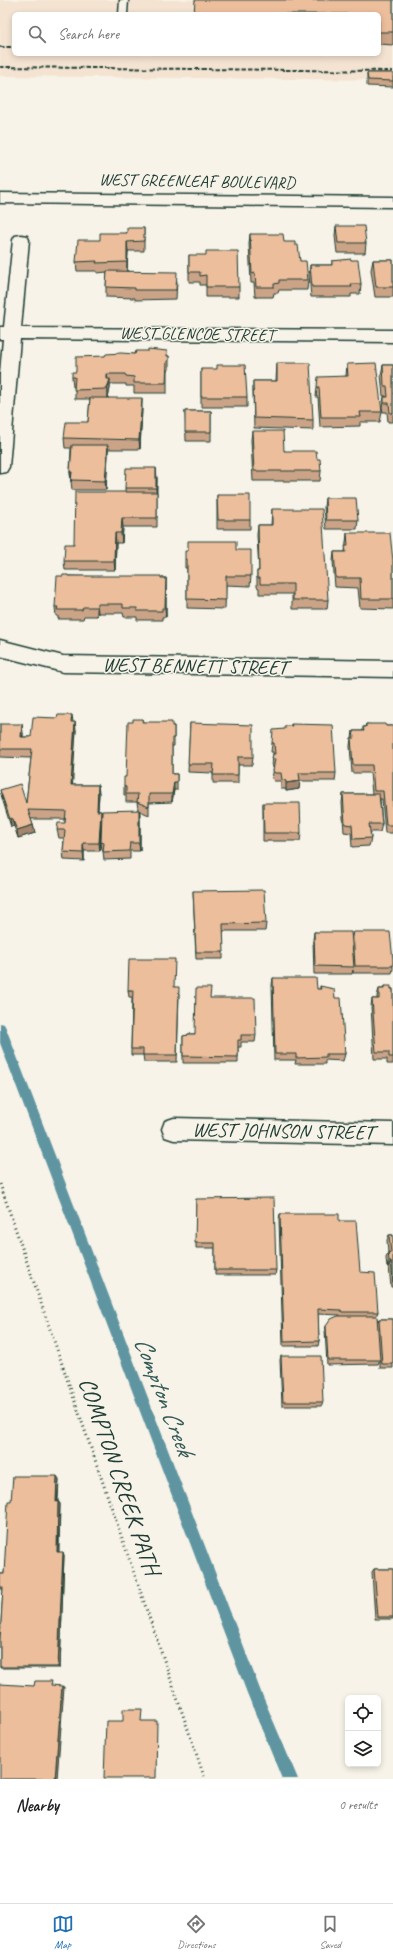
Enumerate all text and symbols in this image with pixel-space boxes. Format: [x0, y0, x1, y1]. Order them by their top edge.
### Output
search box [12, 12, 381, 56]
icon: search [26, 23, 48, 45]
text: Search here [58, 25, 119, 44]
street label: WEST GREENLEAF BOULEVARD [99, 169, 297, 193]
street label: WEST GLENCOE STREET [120, 322, 278, 346]
street label: WEST BENNETT STREET [103, 652, 292, 680]
street label: WEST JOHNSON STREET [192, 1117, 379, 1145]
water label: Compton Creek [127, 1332, 203, 1464]
street label: COMPTON CREEK PATH [72, 1374, 169, 1582]
map controls [345, 1695, 381, 1767]
button: locate [345, 1695, 381, 1731]
button: layers [345, 1731, 381, 1767]
text: Nearby [16, 1795, 59, 1816]
text: 0 results [339, 1797, 377, 1813]
tab: Map [52, 1913, 74, 1951]
tab: Directions [177, 1913, 216, 1951]
tab: Saved [319, 1913, 341, 1951]

